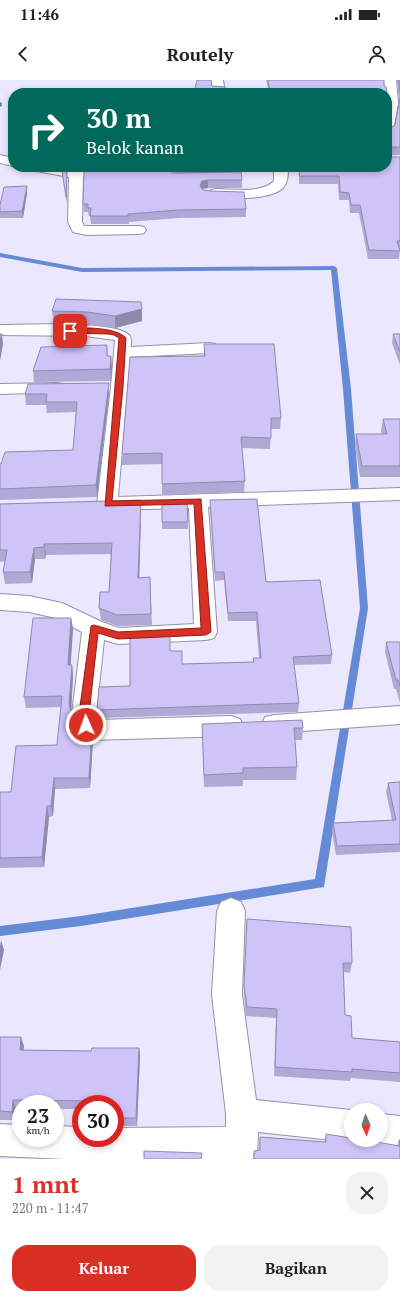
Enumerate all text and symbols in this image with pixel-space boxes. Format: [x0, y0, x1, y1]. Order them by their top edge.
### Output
text: 11:46 [20, 4, 59, 24]
text: Routely [167, 42, 233, 66]
icon: back [12, 43, 34, 65]
icon: person [366, 43, 388, 65]
text: 30 m [86, 99, 151, 136]
icon: right [20, 104, 72, 156]
text: Belok kanan [86, 135, 184, 159]
pin [53, 314, 87, 348]
icon: arrive [59, 320, 81, 342]
position arrow [65, 704, 107, 746]
speed limit sign: 30 [72, 1095, 124, 1147]
text: 23 [27, 1102, 49, 1129]
north arrow [344, 1103, 388, 1147]
map controls [344, 1103, 388, 1147]
text: km/h [26, 1124, 50, 1137]
text: 1 mnt [12, 1168, 79, 1200]
button: close [346, 1172, 388, 1214]
text: 220 m · 11:47 [12, 1199, 89, 1217]
button: Keluar [12, 1245, 196, 1291]
button: Bagikan [204, 1245, 388, 1291]

